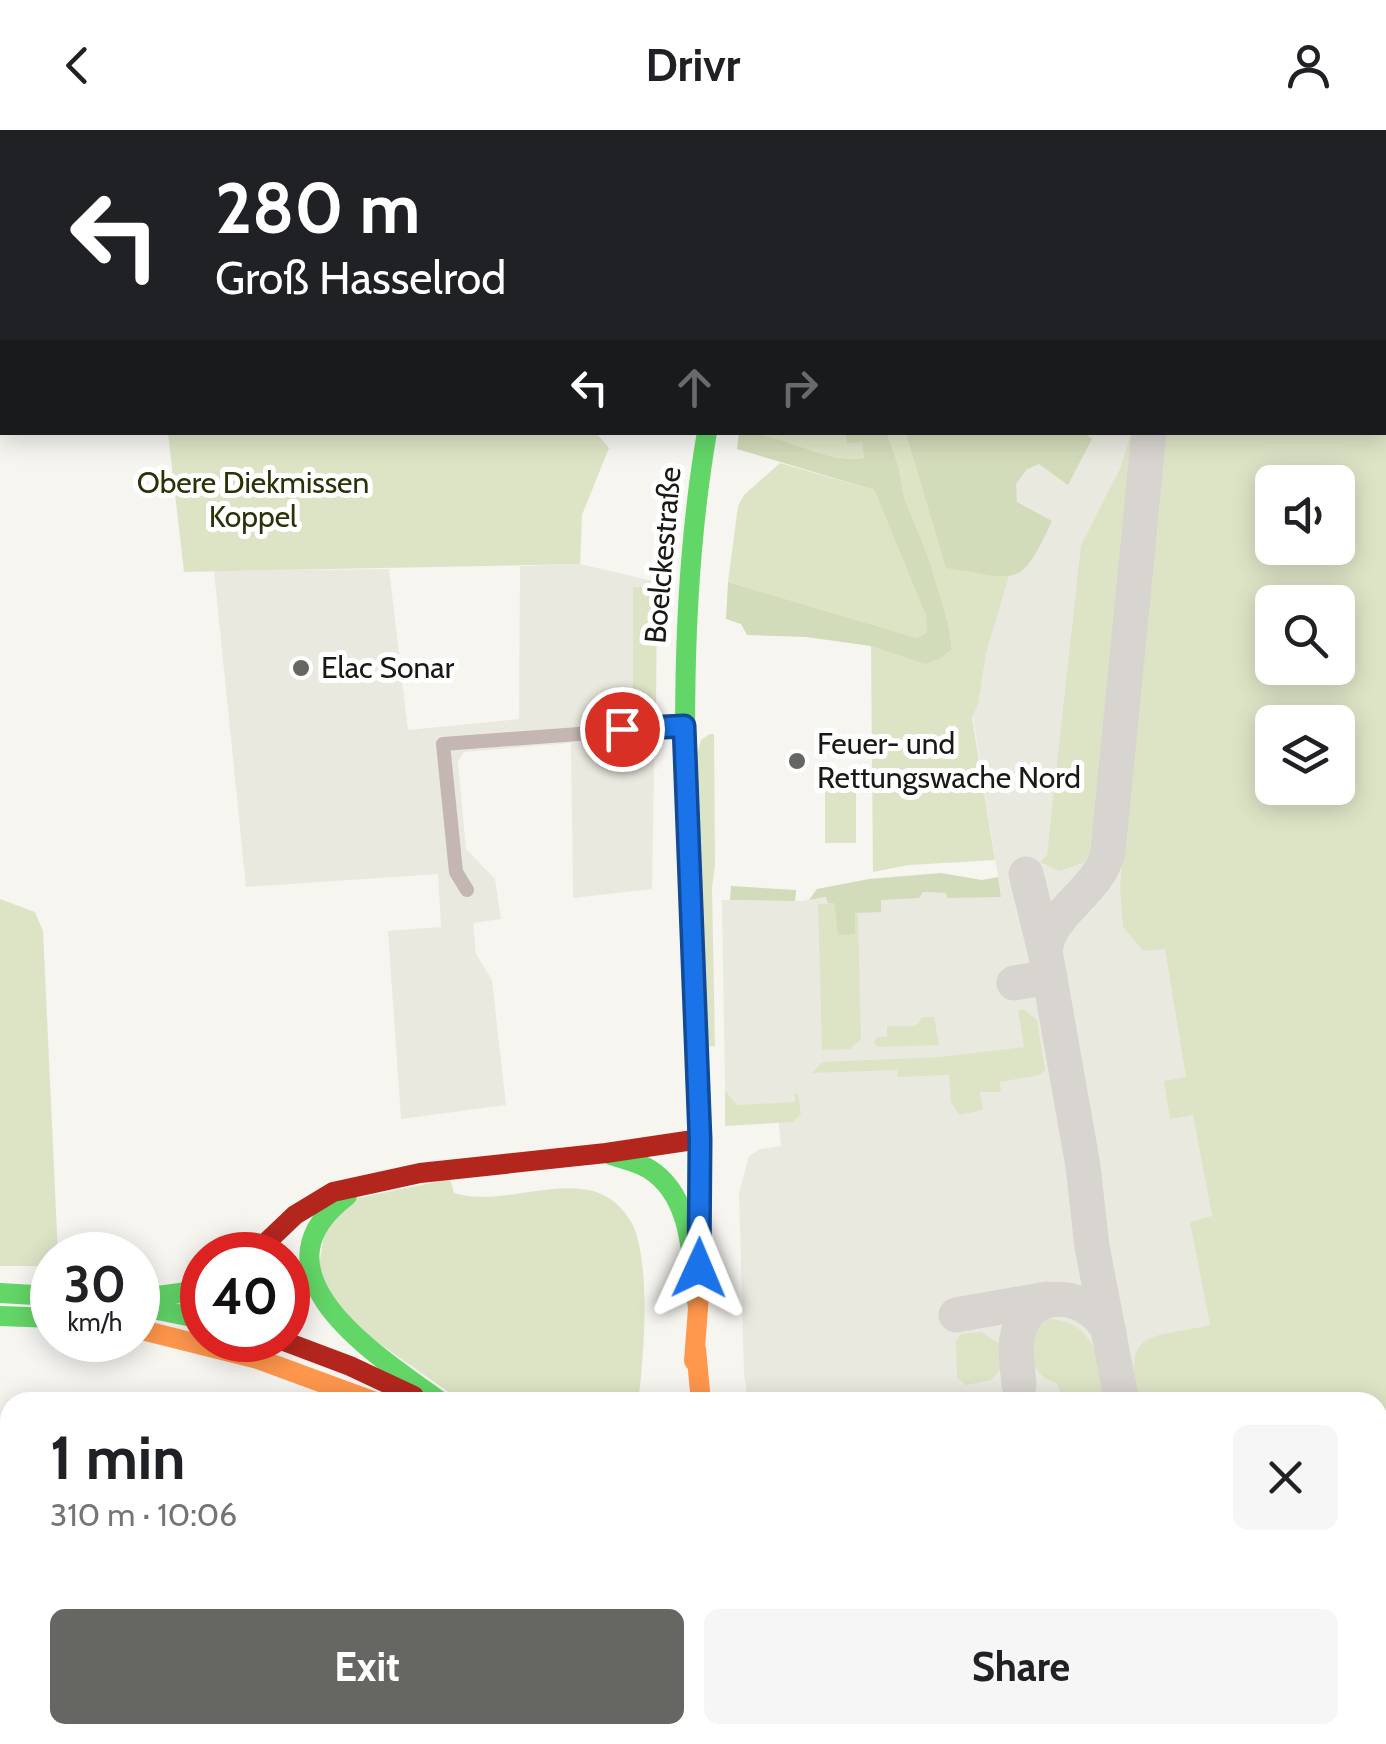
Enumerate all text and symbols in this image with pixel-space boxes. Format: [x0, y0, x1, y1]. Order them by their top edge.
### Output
icon: back [50, 38, 105, 93]
text: Drivr [646, 38, 740, 92]
icon: person [1281, 38, 1336, 93]
text: 280 m [215, 165, 420, 251]
icon: left [50, 170, 180, 300]
text: Groß Hasselrod [215, 251, 506, 305]
icon: left [562, 360, 617, 415]
icon: ahead [667, 360, 722, 415]
icon: right [772, 360, 827, 415]
park label: Obere Diekmissen Koppel [137, 464, 369, 535]
street label: Boelckestraße [636, 465, 689, 645]
map controls [1255, 465, 1355, 805]
button: sound [1255, 465, 1355, 565]
button: search [1255, 585, 1355, 685]
place label: Elac Sonar [321, 649, 455, 686]
marker: Elac Sonar [290, 657, 312, 679]
pin [580, 687, 665, 772]
icon: arrive [595, 702, 650, 757]
button: layers [1255, 705, 1355, 805]
place label: Feuer- und Rettungswache Nord [817, 725, 1081, 796]
marker: Feuer- und Rettungswache Nord [786, 750, 808, 772]
position arrow [647, 1216, 751, 1320]
speed limit sign: 40 [180, 1232, 310, 1362]
text: 30 [64, 1254, 126, 1315]
text: km/h [68, 1307, 122, 1337]
text: 1 min [50, 1421, 185, 1494]
button: close [1233, 1425, 1338, 1530]
text: 310 m · 10:06 [50, 1495, 237, 1534]
button: Exit [50, 1609, 684, 1724]
button: Share [704, 1609, 1338, 1724]

